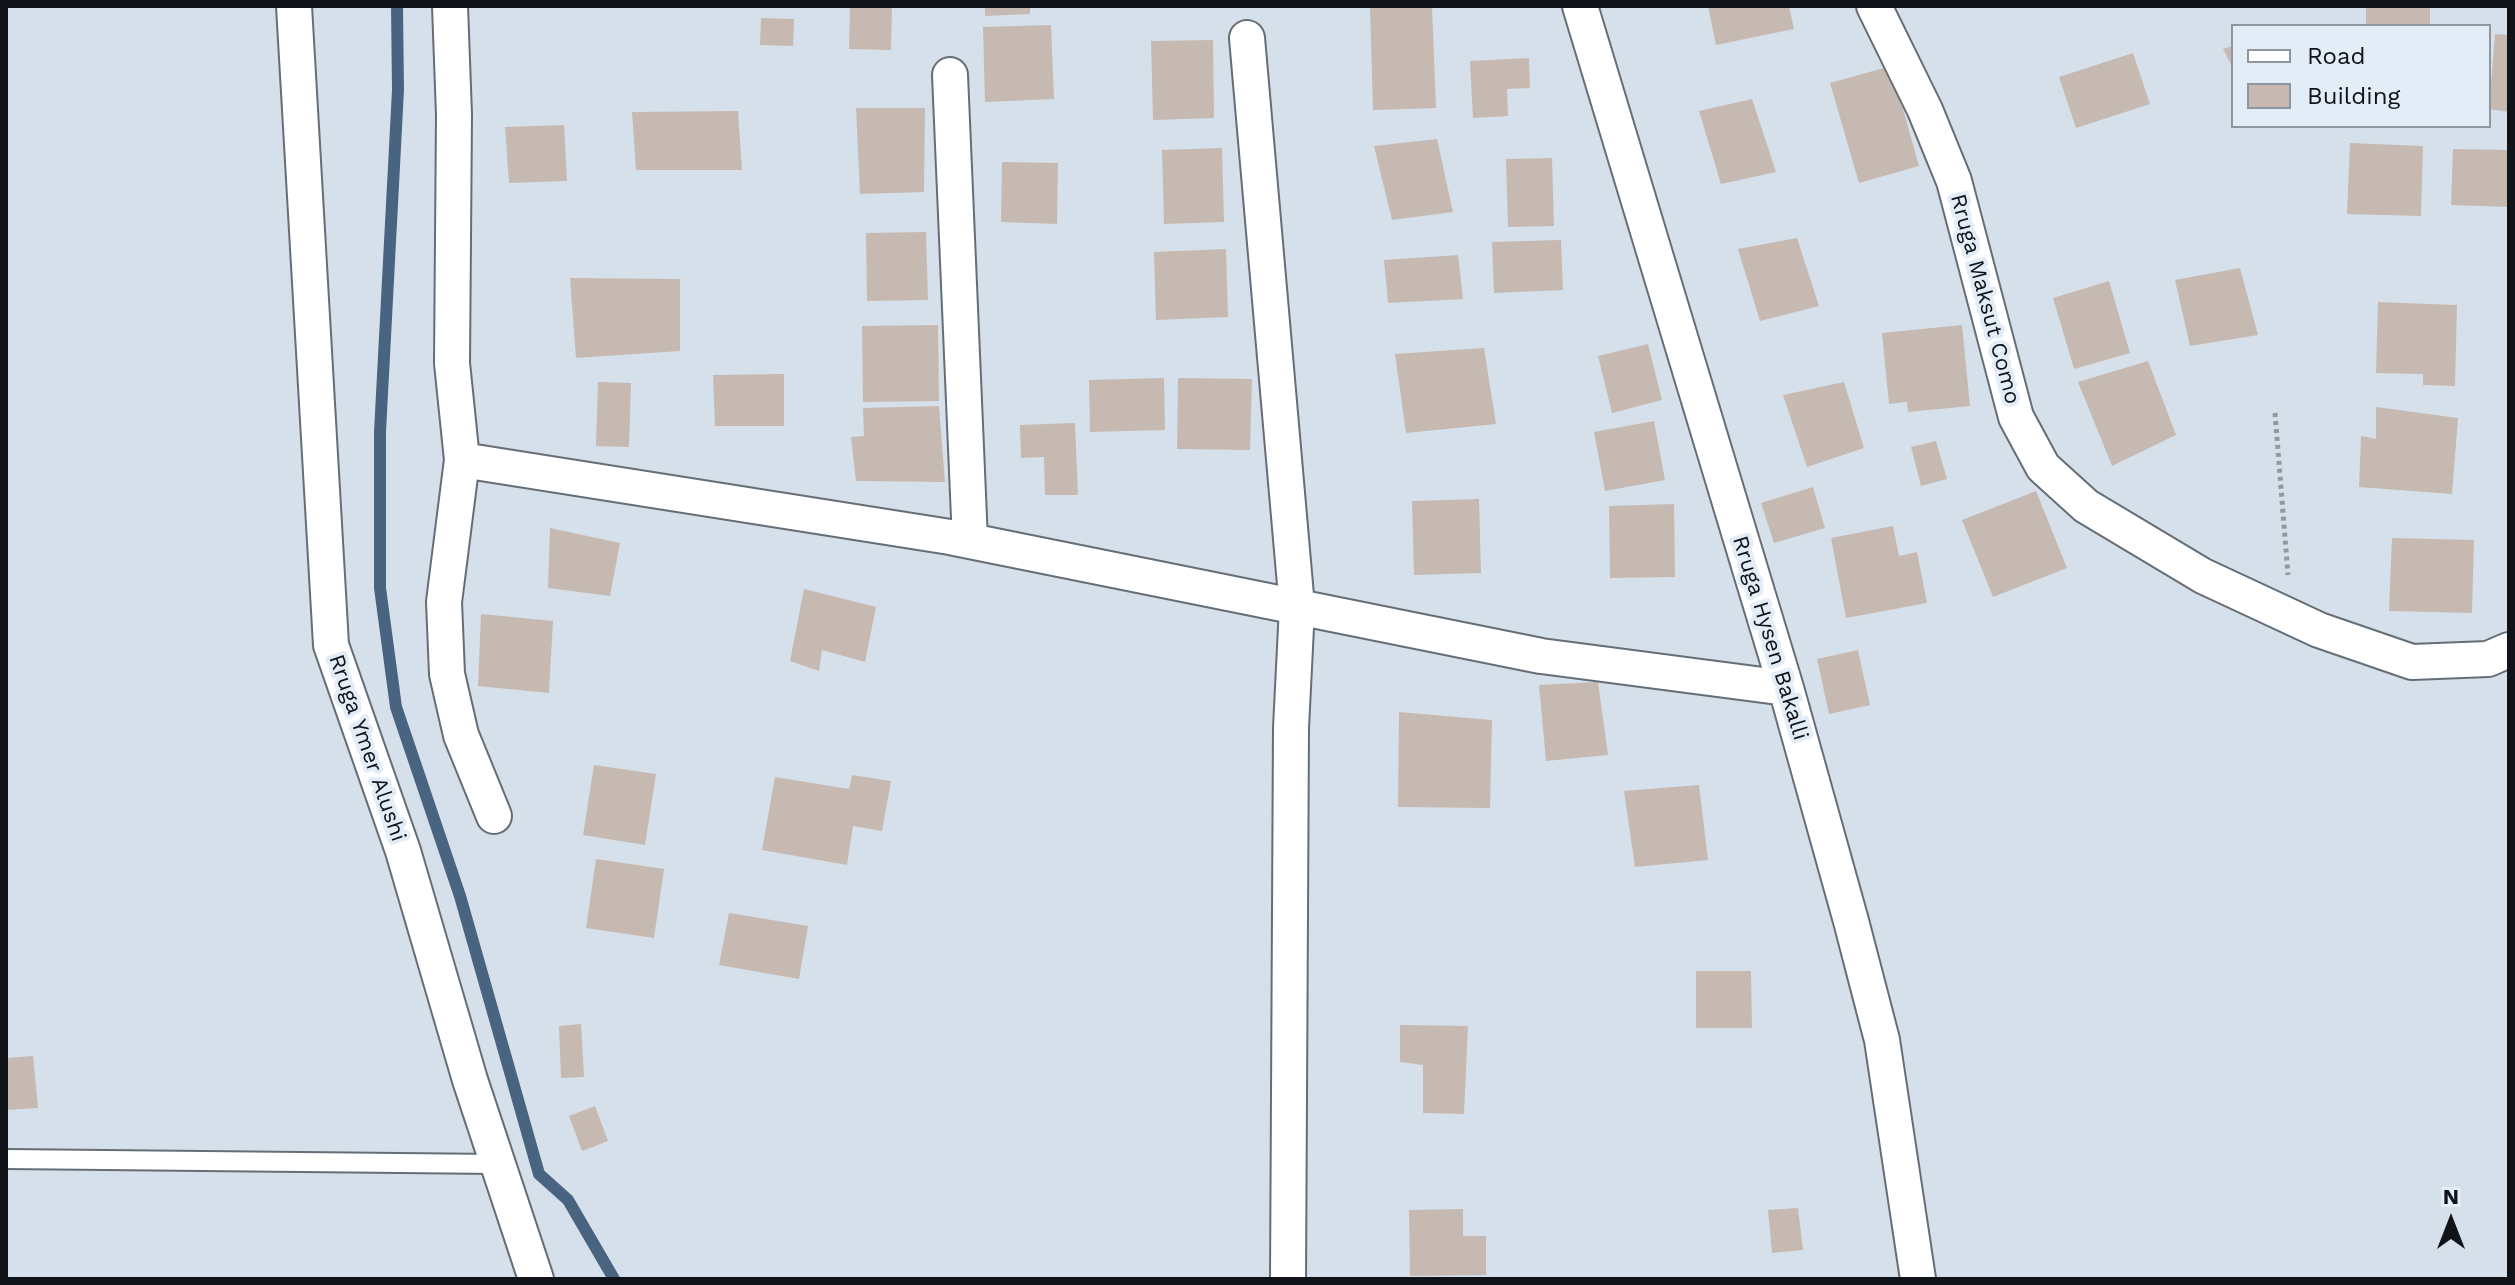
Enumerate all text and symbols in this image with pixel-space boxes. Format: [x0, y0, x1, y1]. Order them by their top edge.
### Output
legend [2231, 24, 2491, 128]
text: Road [2307, 42, 2366, 70]
text: Building [2307, 82, 2400, 110]
street label: Rruga Maksut Como [1944, 191, 2026, 407]
street label: Rruga Hysen Bakalli [1726, 533, 1814, 743]
street label: Rruga Ymer Alushi [323, 651, 411, 845]
north arrow [2411, 1181, 2491, 1261]
text: N [2443, 1184, 2459, 1209]

